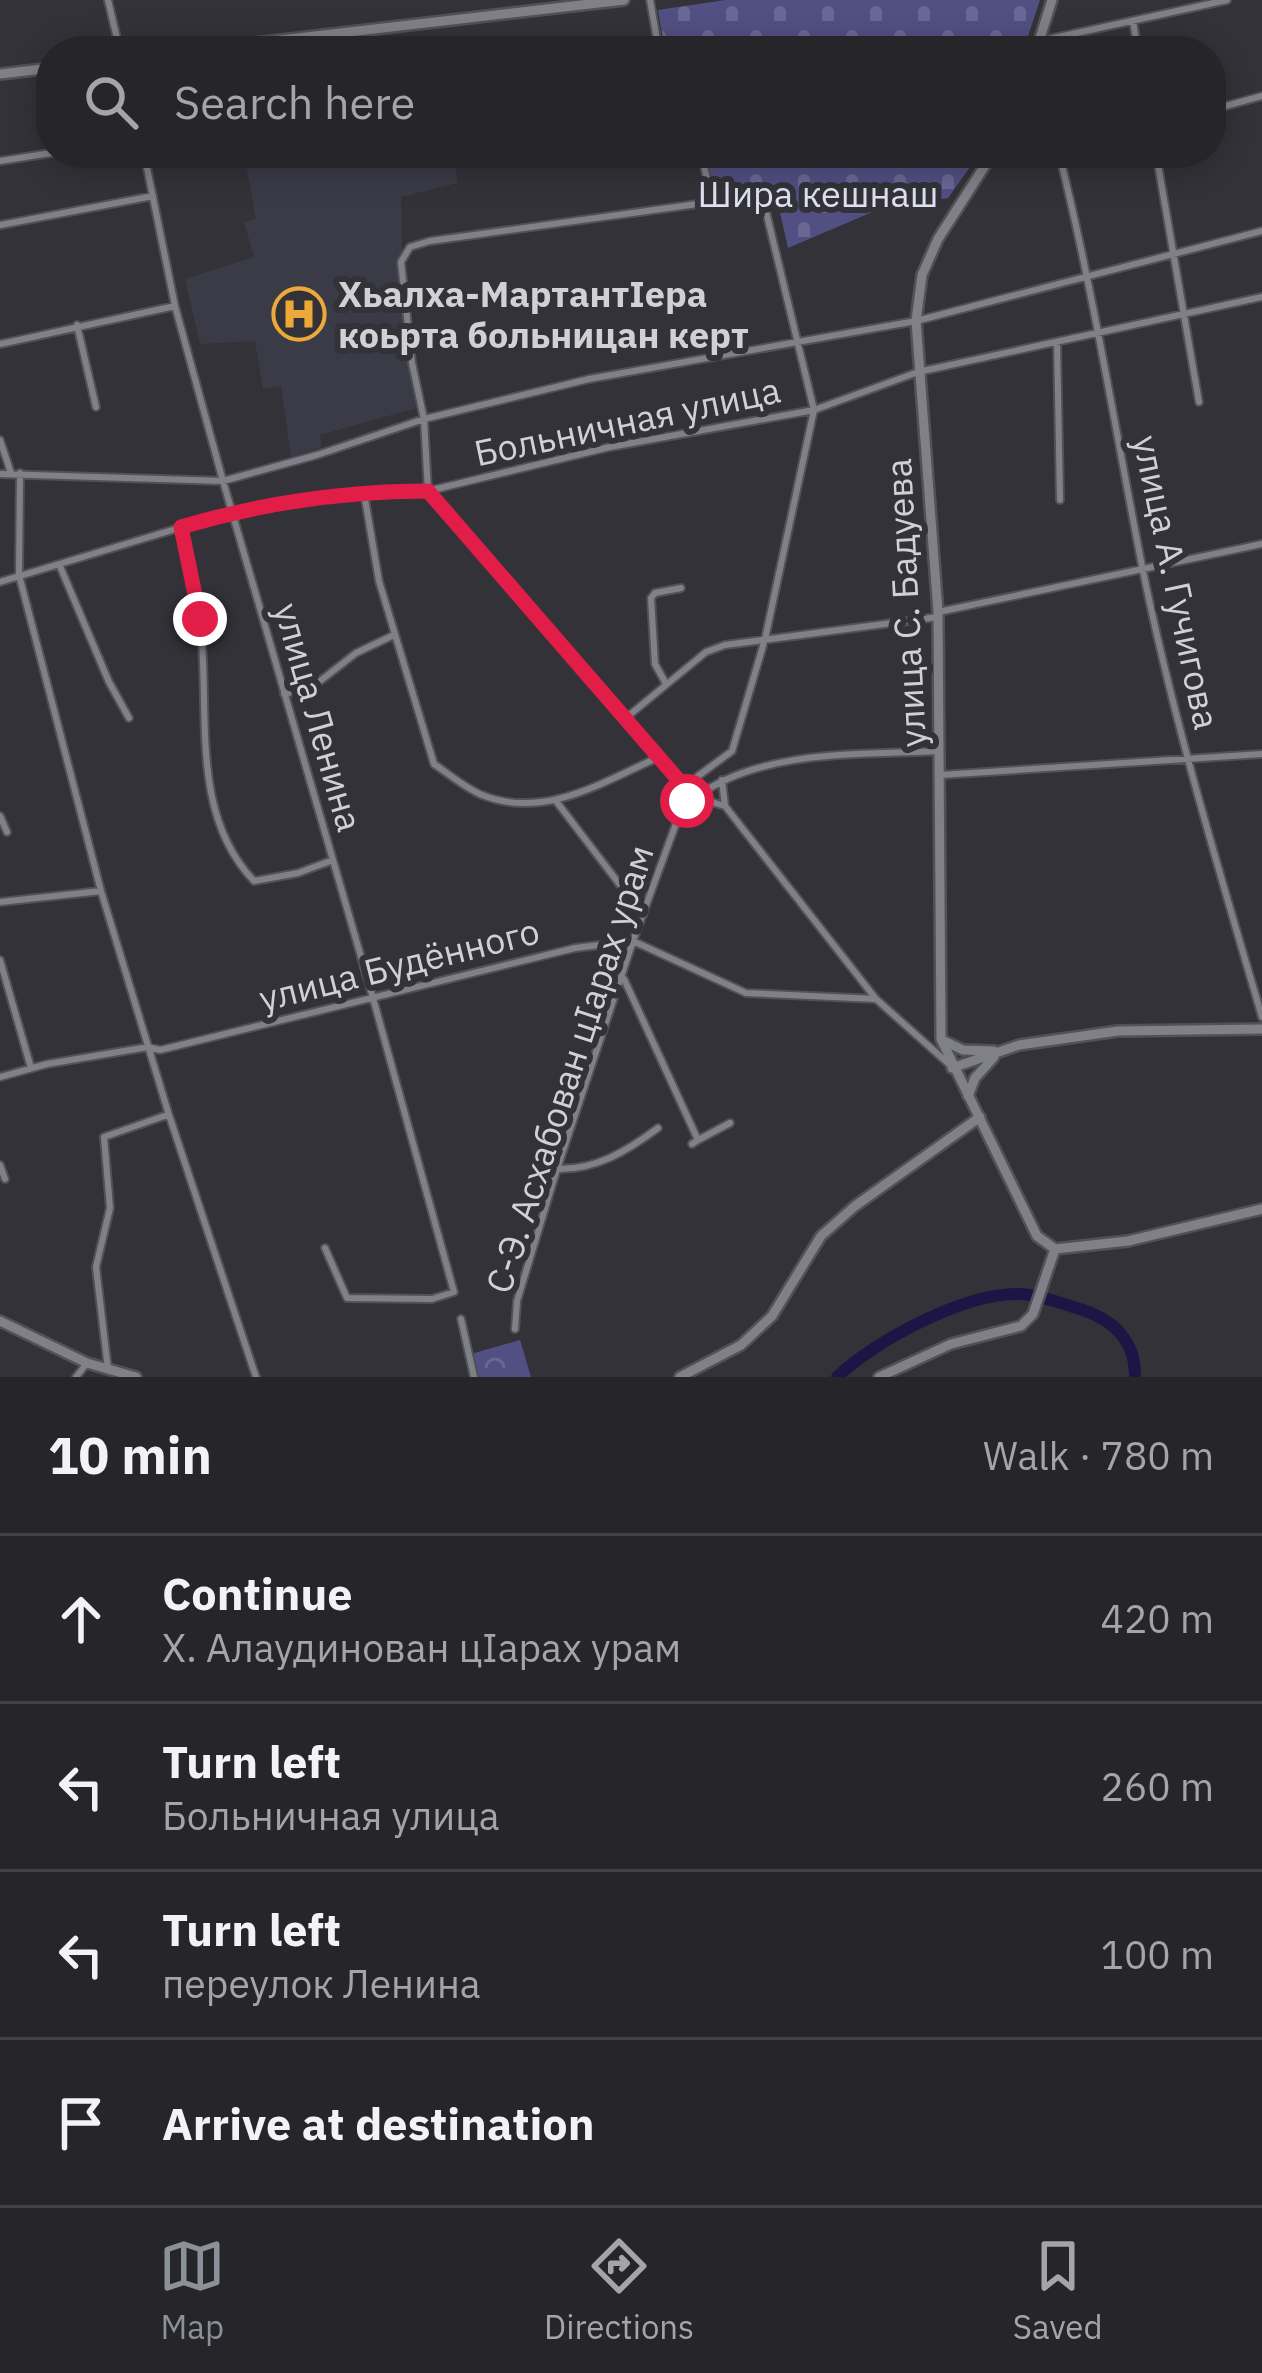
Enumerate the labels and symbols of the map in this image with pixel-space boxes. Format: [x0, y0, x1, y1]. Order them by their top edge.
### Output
park label: Шира кешнаш [697, 170, 939, 217]
place label: Хьалха-МартантIера коьрта больницан керт [338, 270, 749, 358]
hospital icon: Хьалха-МартантIера коьрта больницан керт [271, 286, 327, 342]
street label: Больничная улица [470, 366, 784, 476]
street label: улица А. Гучигова [1123, 431, 1231, 733]
street label: улица С. Бадуева [874, 457, 936, 749]
route end [173, 592, 227, 646]
street label: улица Ленина [264, 597, 374, 837]
route start [660, 774, 714, 828]
street label: С-Э. Асхабован цIарах урам [474, 839, 664, 1299]
street label: улица Будённого [254, 906, 544, 1022]

